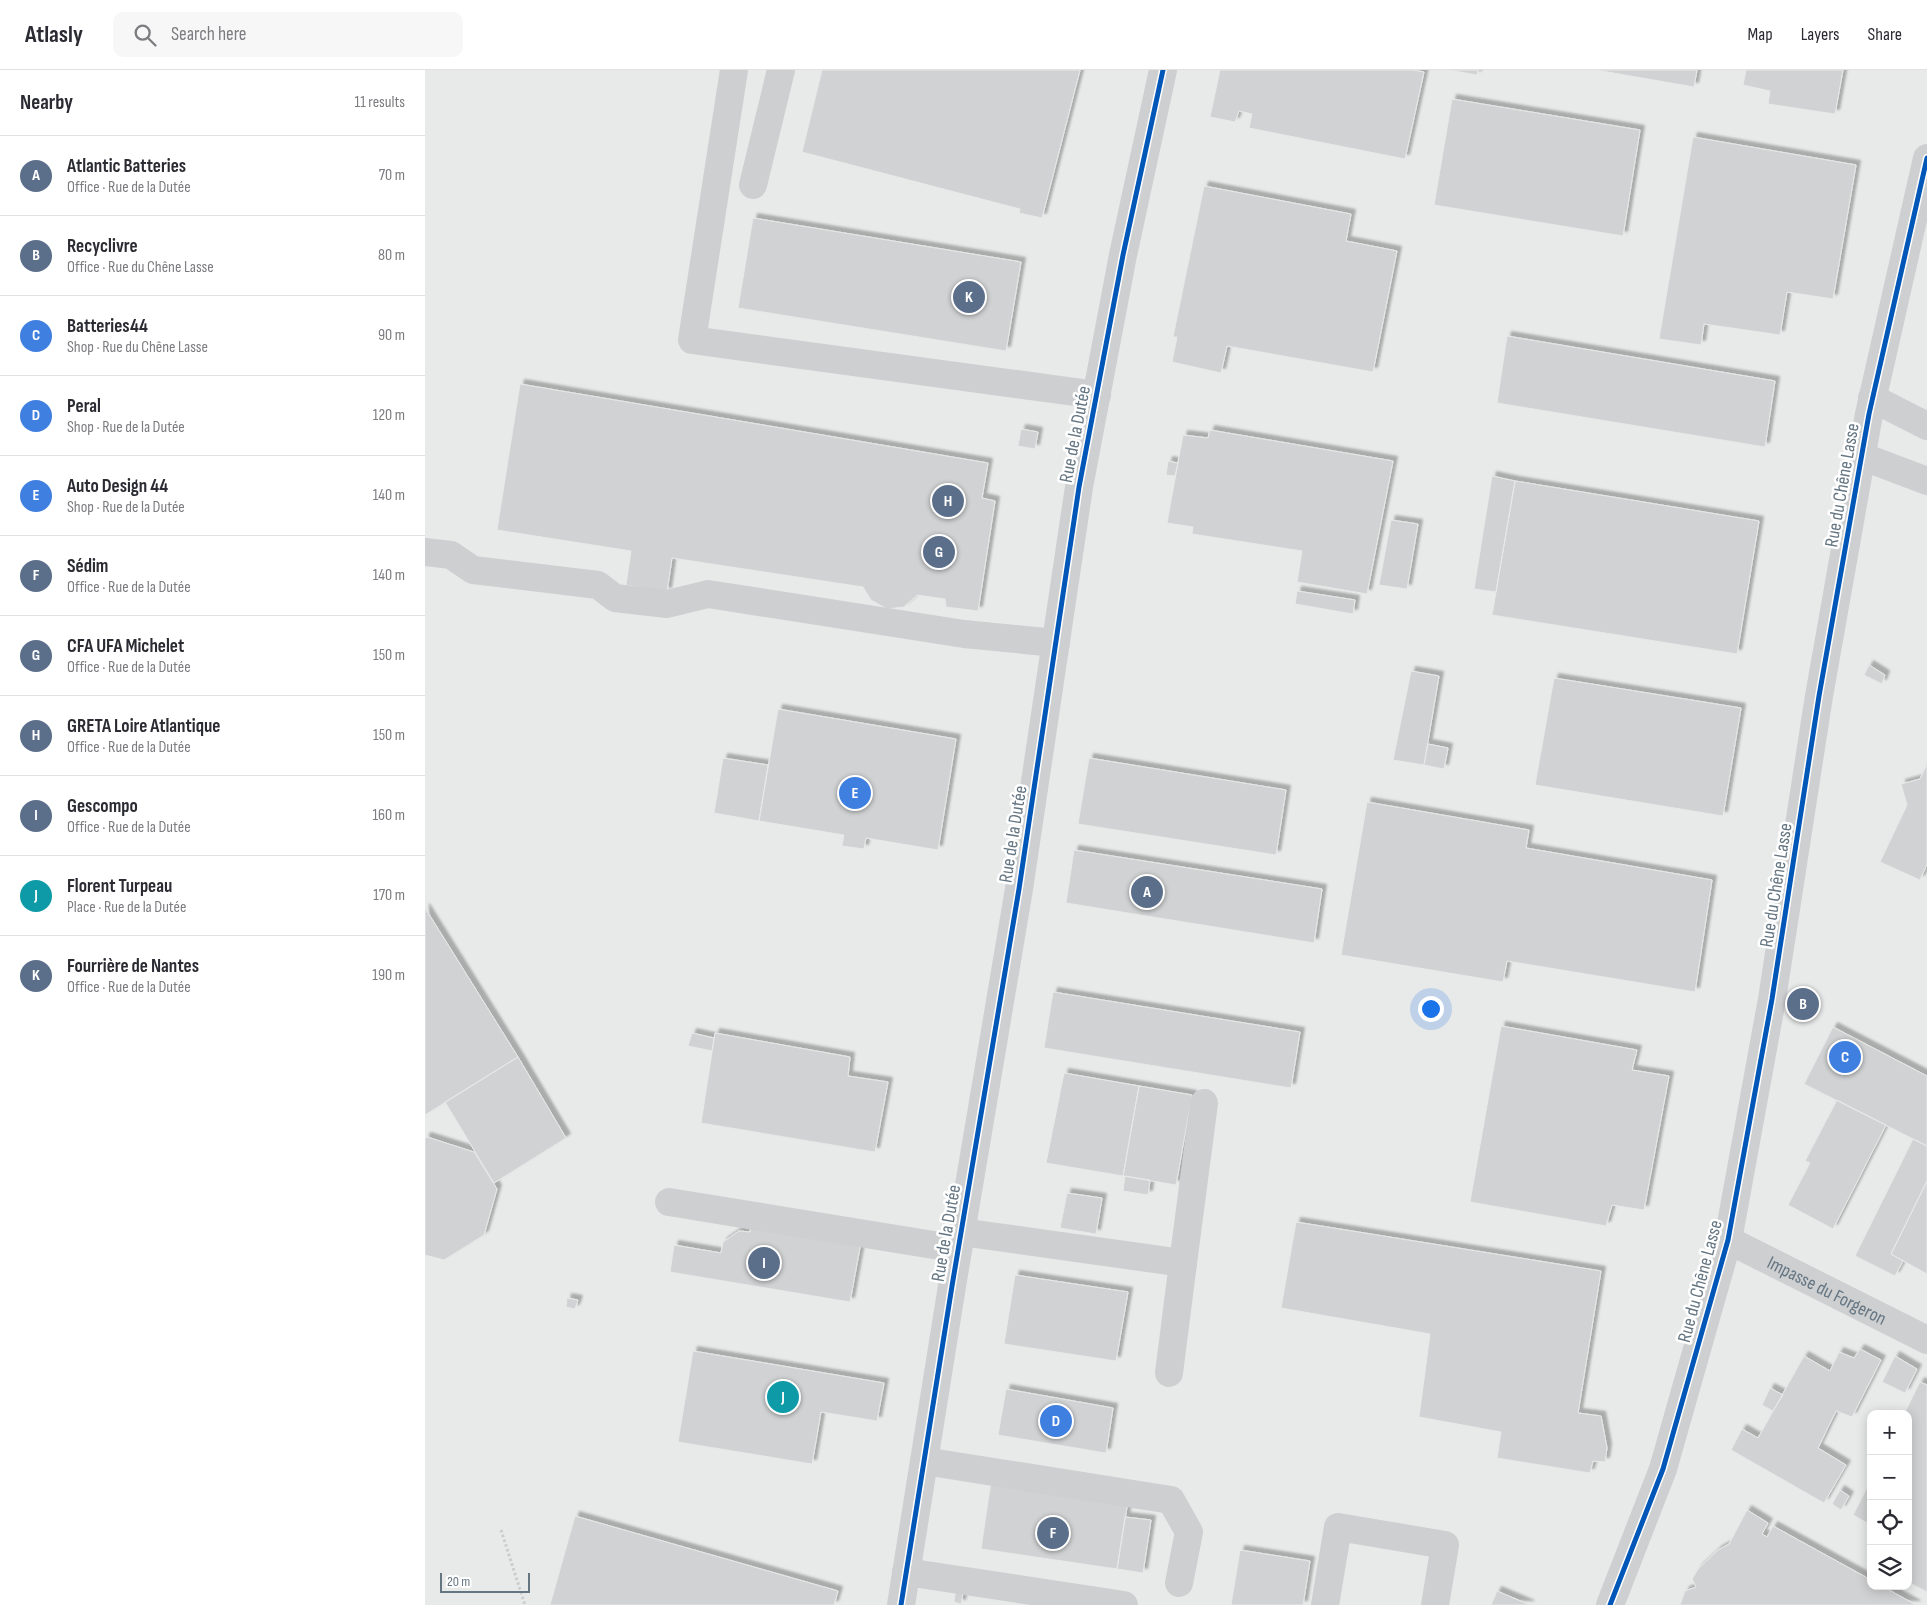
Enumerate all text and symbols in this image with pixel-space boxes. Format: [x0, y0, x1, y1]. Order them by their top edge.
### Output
search box [113, 12, 463, 57]
text: Atlasly [25, 20, 83, 49]
icon: search [131, 21, 159, 49]
text: Search here [171, 23, 246, 46]
text: Map [1748, 24, 1773, 45]
text: Layers [1801, 24, 1840, 45]
text: Share [1868, 24, 1902, 45]
text: Nearby [20, 90, 73, 115]
text: 11 results [355, 93, 405, 112]
text: Atlantic Batteries [67, 155, 186, 178]
text: A [32, 166, 40, 185]
text: 70 m [379, 166, 405, 185]
text: Office · Rue de la Dutée [67, 178, 191, 197]
text: Recyclivre [67, 235, 138, 258]
text: B [32, 246, 40, 265]
text: 80 m [378, 246, 405, 265]
text: Office · Rue du Chêne Lasse [67, 258, 214, 277]
pin: K [953, 278, 985, 316]
text: Batteries44 [67, 315, 148, 338]
text: C [32, 326, 40, 345]
text: 90 m [378, 326, 405, 345]
text: Shop · Rue du Chêne Lasse [67, 338, 208, 357]
street label: Rue de la Dutée [1055, 384, 1096, 485]
text: Peral [67, 395, 101, 418]
text: D [32, 406, 40, 425]
text: 120 m [373, 406, 405, 425]
text: Shop · Rue de la Dutée [67, 418, 185, 437]
street label: Rue du Chêne Lasse [1820, 421, 1865, 549]
text: Auto Design 44 [67, 475, 168, 498]
pin: H [932, 482, 964, 520]
text: E [33, 486, 39, 505]
text: 140 m [373, 486, 405, 505]
text: Shop · Rue de la Dutée [67, 498, 185, 517]
pin: G [923, 533, 955, 571]
text: Sédim [67, 555, 108, 578]
text: F [33, 566, 39, 585]
text: 140 m [373, 566, 405, 585]
text: Office · Rue de la Dutée [67, 578, 191, 597]
text: CFA UFA Michelet [67, 635, 184, 658]
text: G [32, 646, 40, 665]
text: 150 m [373, 646, 405, 665]
text: Office · Rue de la Dutée [67, 658, 191, 677]
text: GRETA Loire Atlantique [67, 715, 220, 738]
text: H [32, 726, 40, 745]
text: 150 m [373, 726, 405, 745]
text: Office · Rue de la Dutée [67, 738, 191, 757]
pin: E [839, 774, 871, 812]
street label: Rue de la Dutée [994, 784, 1033, 884]
text: Gescompo [67, 795, 138, 818]
text: I [34, 806, 38, 825]
text: 160 m [372, 806, 405, 825]
text: Office · Rue de la Dutée [67, 818, 191, 837]
street label: Rue du Chêne Lasse [1755, 821, 1798, 949]
pin: A [1131, 873, 1163, 911]
text: Florent Turpeau [67, 875, 172, 898]
text: J [34, 886, 38, 905]
text: 170 m [373, 886, 405, 905]
text: Place · Rue de la Dutée [67, 898, 187, 917]
text: Fourrière de Nantes [67, 955, 199, 978]
text: K [32, 966, 40, 985]
text: 190 m [372, 966, 405, 985]
text: Office · Rue de la Dutée [67, 978, 191, 997]
pin: B [1787, 985, 1819, 1023]
your location [1418, 996, 1444, 1022]
pin: C [1829, 1038, 1861, 1076]
street label: Rue de la Dutée [927, 1183, 966, 1284]
street label: Rue du Chêne Lasse [1673, 1218, 1728, 1345]
pin: I [748, 1244, 780, 1282]
street label: Impasse du Forgeron [1763, 1252, 1890, 1331]
pin: J [767, 1378, 799, 1416]
pin: D [1040, 1402, 1072, 1440]
map controls [1867, 1410, 1912, 1590]
button: + [1867, 1410, 1912, 1455]
button: − [1867, 1455, 1912, 1500]
button: locate [1867, 1500, 1912, 1545]
pin: F [1037, 1514, 1069, 1552]
button: layers [1867, 1545, 1912, 1590]
scale bar [440, 1570, 530, 1593]
text: 20 m [447, 1573, 470, 1590]

